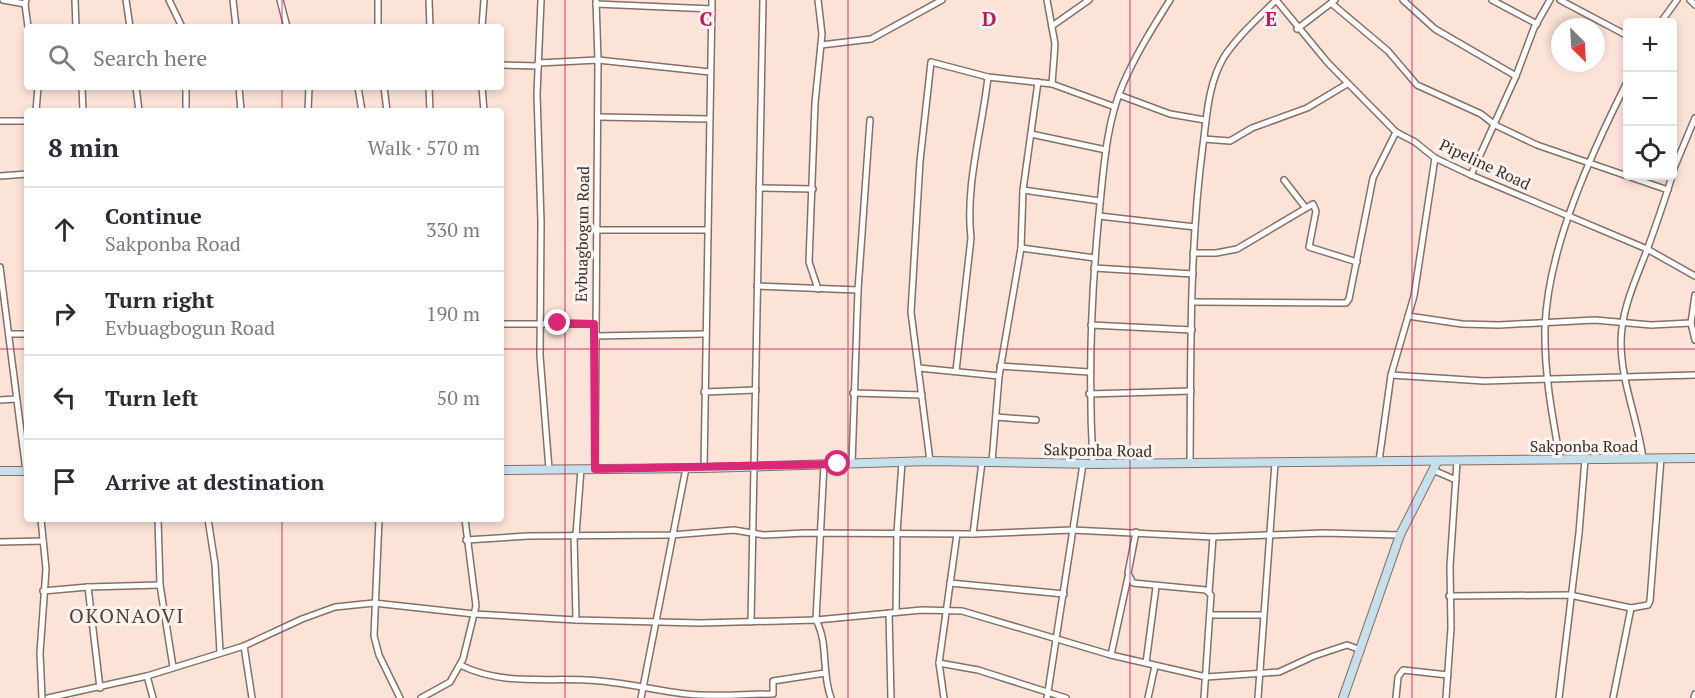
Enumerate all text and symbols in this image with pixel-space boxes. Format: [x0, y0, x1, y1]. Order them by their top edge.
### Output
text: C [699, 5, 713, 32]
text: D [982, 5, 996, 32]
text: E [1265, 5, 1277, 32]
north arrow [1551, 18, 1605, 72]
map controls [1623, 18, 1677, 180]
button: + [1623, 18, 1677, 72]
search box [24, 24, 504, 90]
icon: search [45, 41, 78, 74]
text: Search here [93, 43, 207, 72]
button: − [1623, 72, 1677, 126]
button: locate [1623, 126, 1677, 180]
text: 8 min [48, 130, 119, 164]
street label: Pipeline Road [1436, 133, 1534, 195]
text: Walk · 570 m [368, 134, 480, 161]
street label: Evbuagbogun Road [570, 166, 594, 302]
text: Continue [105, 201, 202, 230]
icon: ahead [48, 213, 81, 246]
text: 330 m [426, 216, 480, 243]
text: Sakponba Road [105, 230, 241, 257]
text: Turn right [105, 285, 214, 314]
icon: right [48, 297, 81, 330]
text: 190 m [426, 300, 480, 327]
route end [544, 309, 570, 335]
text: Evbuagbogun Road [105, 314, 275, 341]
icon: left [48, 381, 81, 414]
text: Turn left [105, 383, 198, 412]
text: 50 m [437, 384, 480, 411]
street label: Sakponba Road [1530, 435, 1638, 457]
street label: Sakponba Road [1043, 438, 1153, 462]
route start [824, 450, 850, 476]
icon: arrive [48, 465, 81, 498]
text: Arrive at destination [105, 467, 324, 496]
district label: OKONAOVI [69, 602, 185, 629]

